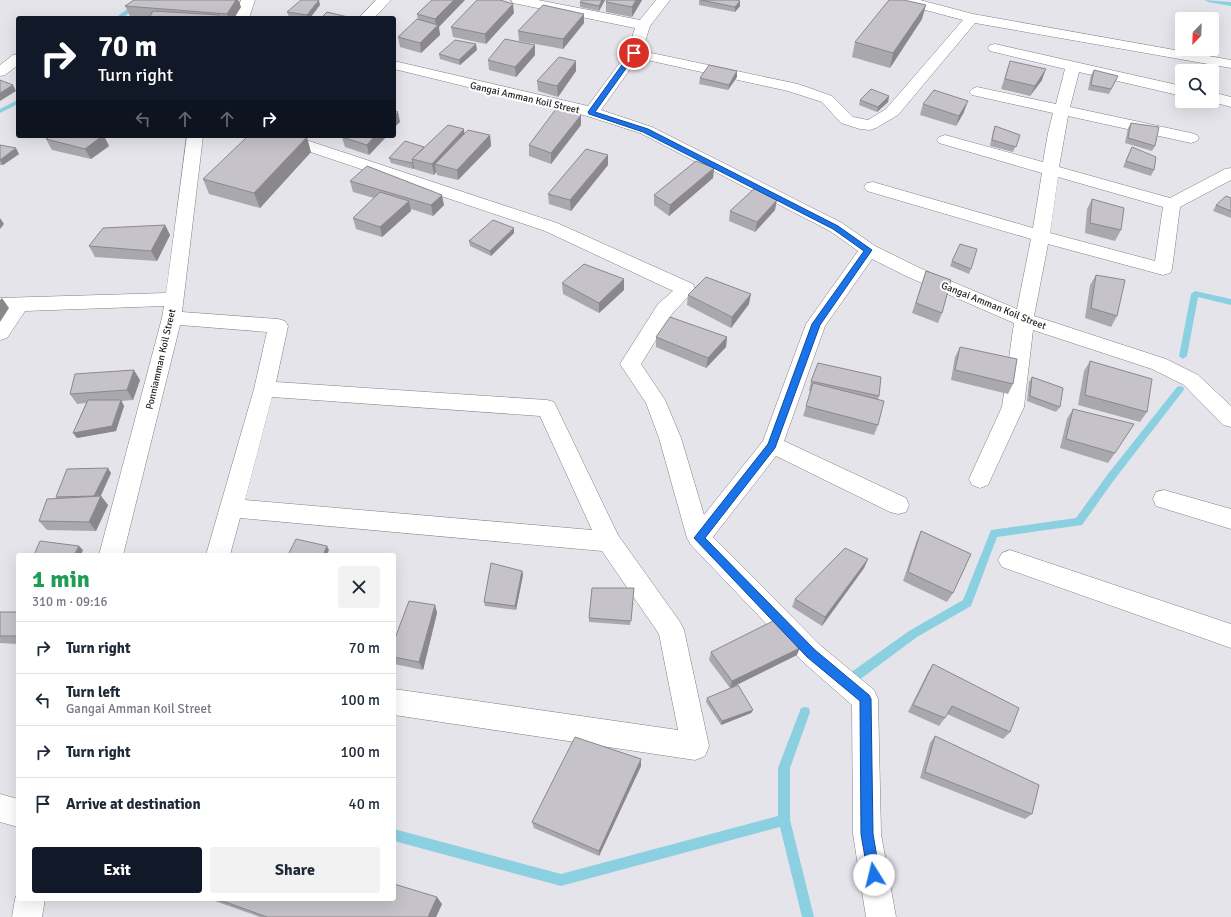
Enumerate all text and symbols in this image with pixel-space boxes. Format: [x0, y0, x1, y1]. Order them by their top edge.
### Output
north arrow [1175, 12, 1219, 56]
map controls [1175, 12, 1219, 108]
text: 70 m [98, 30, 157, 64]
icon: right [32, 32, 84, 84]
pin [617, 36, 651, 70]
icon: arrive [623, 42, 645, 64]
text: Turn right [98, 64, 173, 86]
button: search [1175, 64, 1219, 108]
street label: Gangai Amman Koil Street [469, 80, 581, 117]
icon: left [132, 108, 154, 130]
icon: ahead [174, 108, 196, 130]
icon: ahead [216, 108, 238, 130]
icon: right [258, 108, 280, 130]
street label: Gangai Amman Koil Street [939, 279, 1048, 333]
street label: Ponniamman Koil Street [144, 307, 178, 411]
text: 1 min [32, 564, 90, 594]
button: close [338, 566, 380, 608]
text: 310 m · 09:16 [32, 594, 108, 610]
icon: right [32, 637, 54, 659]
text: Turn right [66, 639, 131, 657]
text: 70 m [349, 639, 380, 657]
text: Turn left [66, 683, 120, 701]
icon: left [32, 689, 54, 711]
text: 100 m [340, 691, 380, 709]
text: Gangai Amman Koil Street [66, 701, 211, 717]
icon: right [32, 741, 54, 763]
text: Turn right [66, 743, 131, 761]
text: 100 m [340, 743, 380, 761]
icon: arrive [32, 793, 54, 815]
text: Arrive at destination [66, 795, 201, 813]
text: 40 m [349, 795, 380, 813]
button: Exit [32, 847, 202, 893]
button: Share [210, 847, 380, 893]
position arrow [853, 854, 895, 896]

